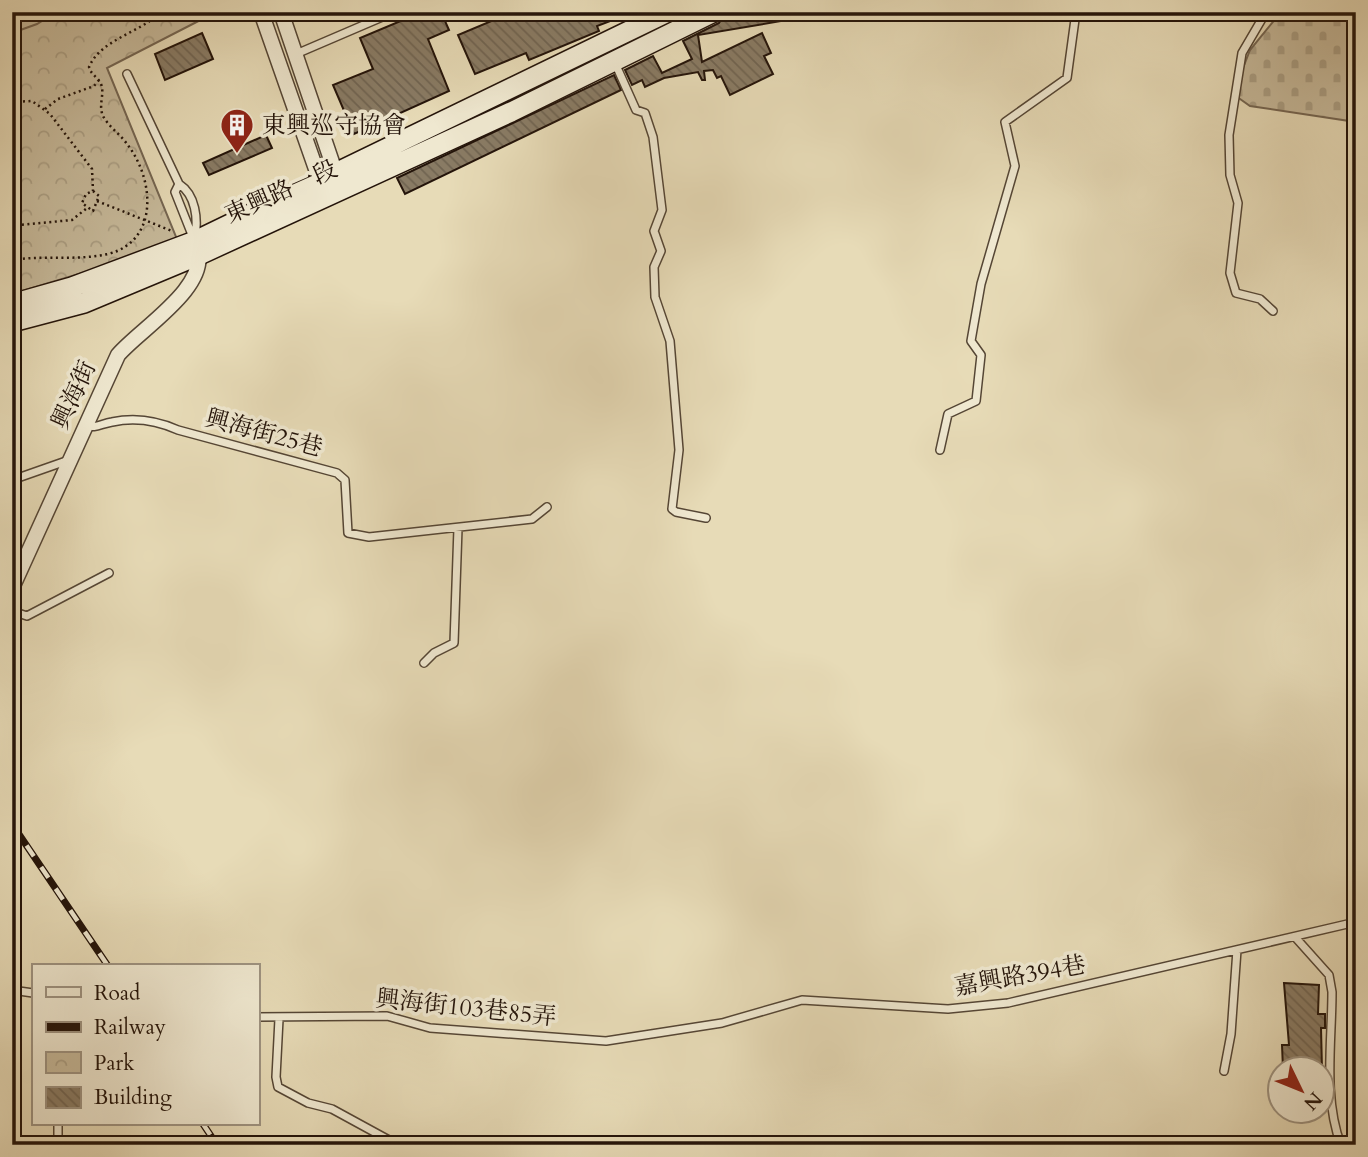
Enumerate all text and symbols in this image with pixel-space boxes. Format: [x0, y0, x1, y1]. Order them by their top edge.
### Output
building icon: 東興巡守協會 [218, 106, 256, 155]
place label: 東興巡守協會 [262, 109, 406, 142]
street label: 東興路一段 [219, 153, 343, 231]
street label: 興海街 [44, 355, 104, 435]
street label: 興海街25巷 [201, 401, 327, 465]
street label: 嘉興路394巷 [952, 948, 1088, 1004]
legend [32, 964, 259, 1126]
text: Road [94, 979, 140, 1008]
street label: 興海街103巷85弄 [374, 982, 558, 1034]
text: Railway [94, 1013, 166, 1042]
text: Park [94, 1049, 135, 1078]
north arrow [1266, 1056, 1336, 1126]
text: Building [94, 1083, 172, 1112]
text: N [1297, 1086, 1328, 1116]

